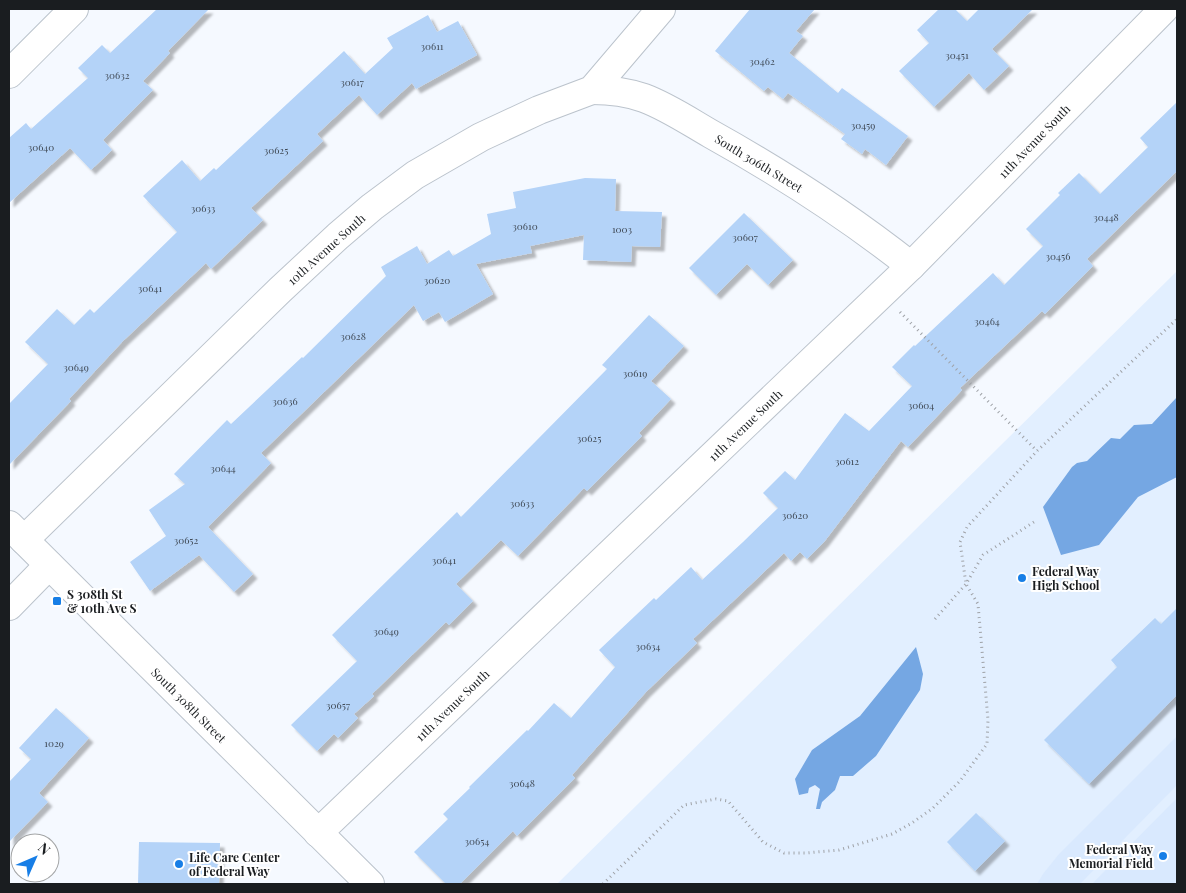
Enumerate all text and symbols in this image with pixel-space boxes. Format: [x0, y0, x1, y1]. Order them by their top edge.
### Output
house number: 30611 [420, 39, 444, 53]
house number: 30451 [945, 48, 969, 62]
house number: 30462 [749, 54, 775, 68]
house number: 30632 [105, 68, 130, 82]
house number: 30617 [340, 75, 364, 89]
street label: 11th Avenue South [995, 101, 1073, 181]
house number: 30459 [851, 118, 875, 132]
street label: South 306th Street [712, 130, 806, 196]
house number: 30640 [28, 140, 54, 154]
house number: 30625 [264, 143, 288, 157]
house number: 30633 [191, 201, 216, 215]
street label: 10th Avenue South [284, 210, 368, 288]
house number: 30448 [1093, 210, 1119, 224]
house number: 30610 [512, 219, 538, 233]
house number: 1003 [612, 222, 633, 236]
house number: 30607 [732, 230, 758, 244]
house number: 30456 [1046, 249, 1070, 263]
house number: 30620 [424, 273, 450, 287]
house number: 30641 [138, 281, 162, 295]
house number: 30464 [974, 314, 1000, 328]
house number: 30628 [340, 329, 366, 343]
house number: 30649 [63, 360, 89, 374]
house number: 30619 [623, 366, 647, 380]
street label: 11th Avenue South [705, 386, 785, 464]
house number: 30636 [272, 394, 298, 408]
house number: 30604 [908, 398, 934, 412]
house number: 30625 [577, 431, 601, 445]
house number: 30612 [835, 454, 859, 468]
house number: 30644 [210, 461, 236, 475]
house number: 30633 [510, 496, 535, 510]
house number: 30620 [782, 508, 808, 522]
house number: 30652 [174, 533, 199, 547]
house number: 30641 [432, 553, 456, 567]
place label: Federal Way High School [1032, 563, 1100, 593]
marker: Federal Way High School [1016, 572, 1028, 584]
place label: S 308th St & 10th Ave S [67, 586, 137, 616]
marker: S 308th St & 10th Ave S [51, 595, 63, 607]
house number: 30649 [373, 624, 399, 638]
house number: 30634 [635, 639, 661, 653]
street label: South 308th Street [148, 664, 230, 746]
street label: 11th Avenue South [412, 666, 492, 744]
house number: 30657 [326, 698, 350, 712]
house number: 1029 [44, 736, 64, 750]
house number: 30648 [509, 776, 535, 790]
north arrow [10, 833, 60, 883]
house number: 30654 [465, 834, 489, 848]
text: N [34, 838, 55, 859]
place label: Federal Way Memorial Field [1069, 841, 1154, 871]
place label: Life Care Center of Federal Way [189, 849, 280, 879]
marker: Federal Way Memorial Field [1157, 850, 1169, 862]
marker: Life Care Center of Federal Way [173, 858, 185, 870]

